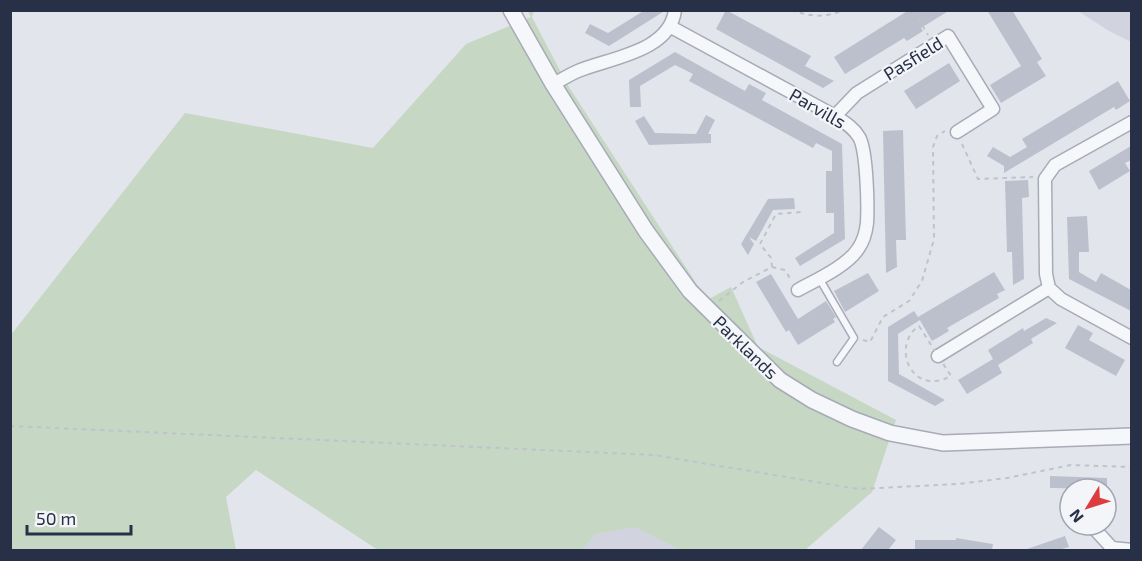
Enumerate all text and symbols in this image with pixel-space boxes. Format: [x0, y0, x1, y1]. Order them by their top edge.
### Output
street label: Pasfield [879, 31, 947, 85]
street label: Parvills [786, 83, 850, 133]
street label: Parklands [709, 311, 783, 383]
north arrow [1058, 477, 1118, 537]
scale bar [27, 498, 130, 536]
text: N [1065, 506, 1087, 527]
text: 50 m [36, 507, 76, 529]

